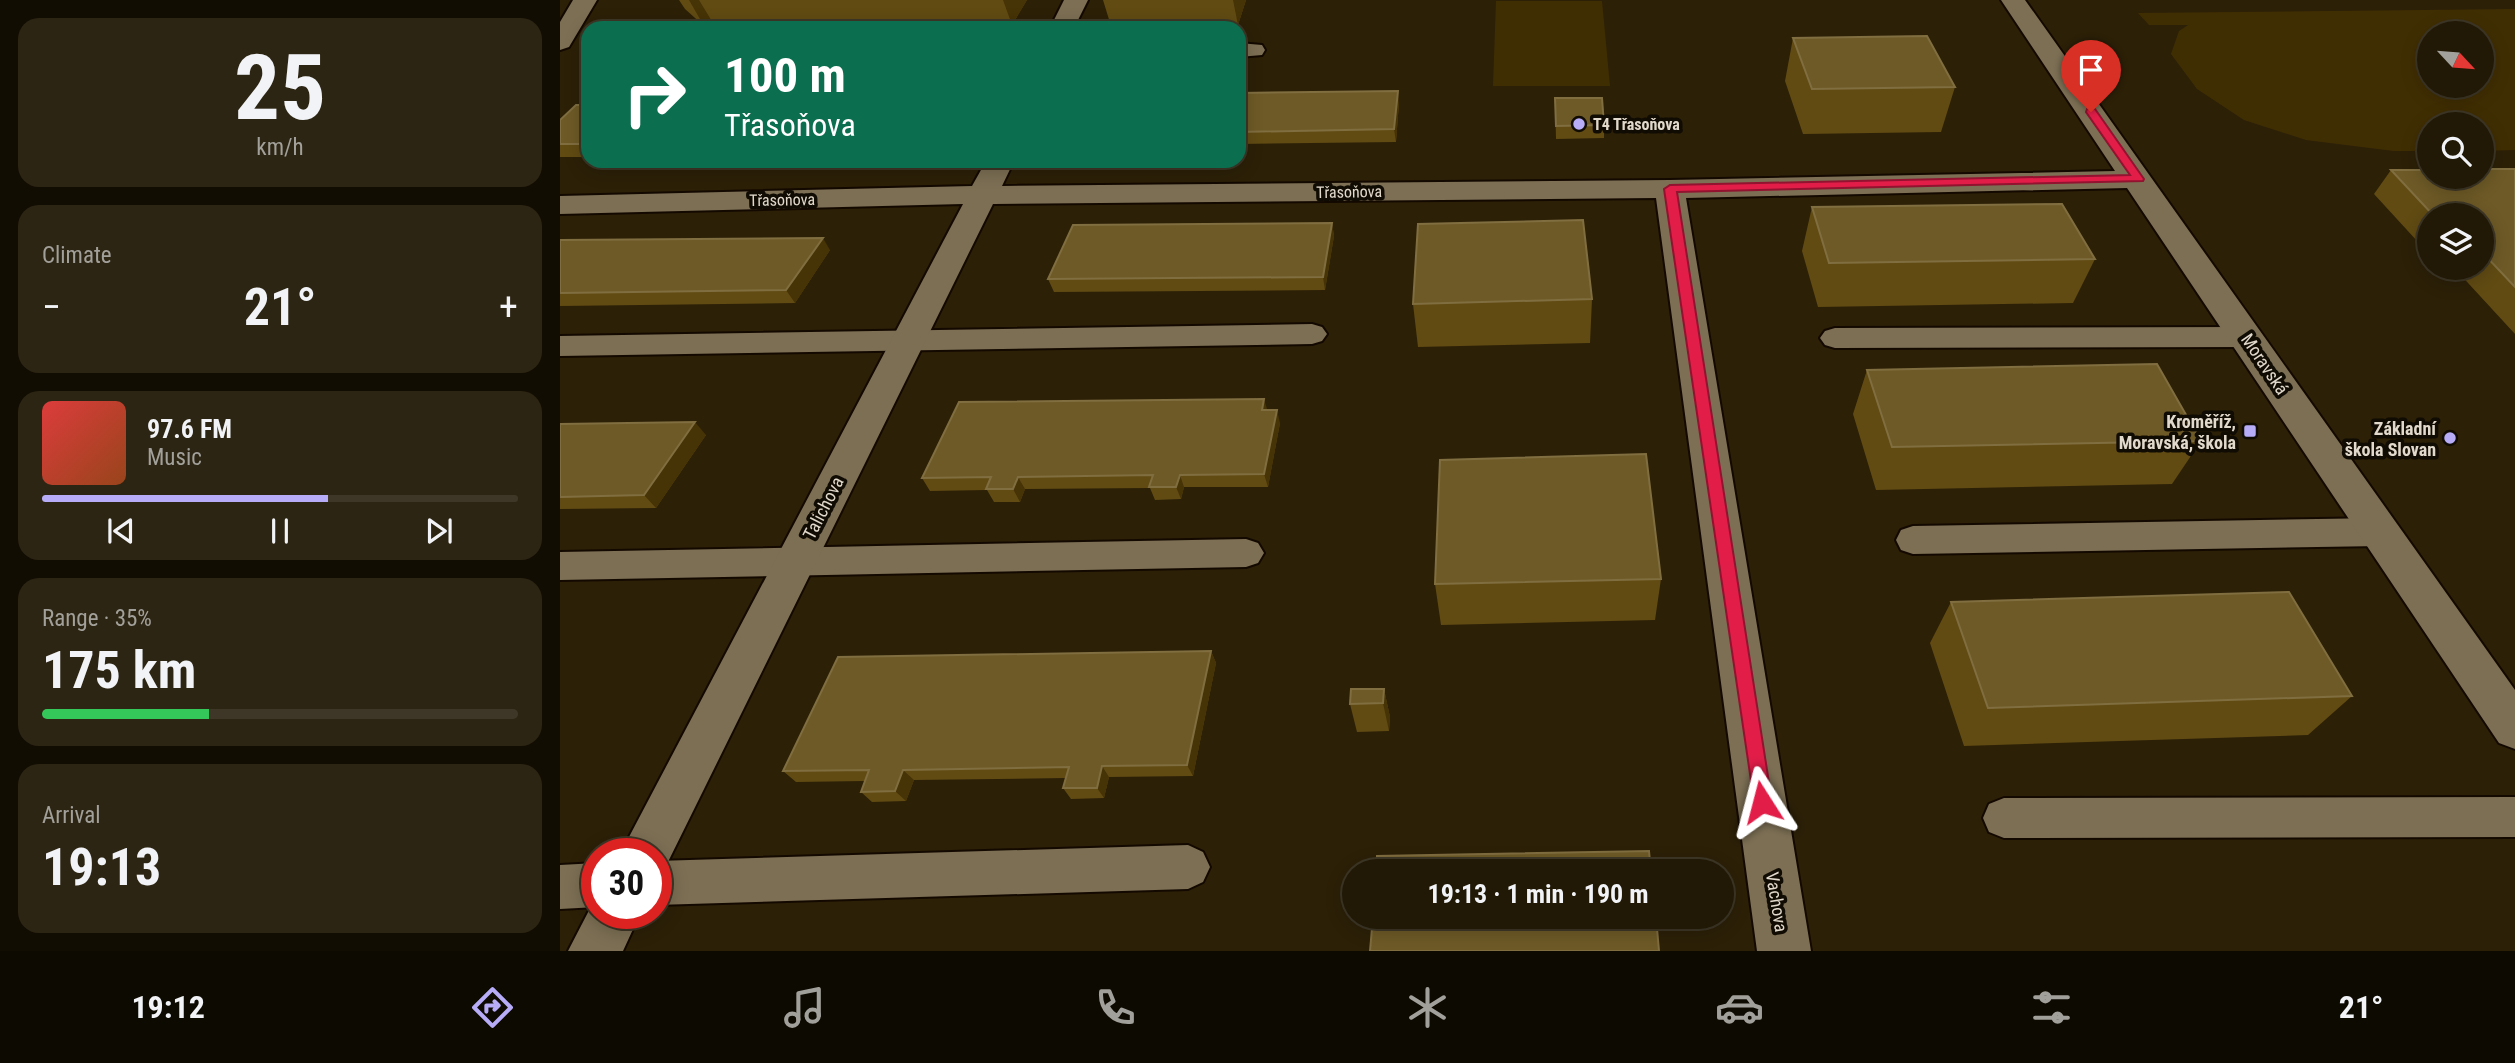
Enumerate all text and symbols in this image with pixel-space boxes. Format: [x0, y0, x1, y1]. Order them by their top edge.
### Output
north arrow [2417, 21, 2494, 98]
map controls [2417, 21, 2494, 280]
text: 25 [234, 35, 326, 141]
pin [2061, 40, 2121, 112]
text: 100 m [724, 47, 846, 104]
icon: right [609, 49, 700, 140]
icon: arrive [2072, 51, 2110, 89]
text: Třasoňova [724, 106, 856, 144]
button: search [2417, 112, 2494, 189]
place label: T4 Třasoňova [1593, 115, 1680, 134]
marker: T4 Třasoňova [1571, 116, 1587, 132]
text: km/h [256, 134, 304, 161]
street label: Třasoňova [1316, 182, 1382, 202]
street label: Třasoňova [749, 190, 815, 210]
button: layers [2417, 203, 2494, 280]
text: Climate [42, 242, 112, 269]
text: 21° [244, 277, 316, 338]
text: − [42, 285, 61, 329]
text: + [499, 285, 518, 329]
street label: Moravská [2237, 330, 2293, 398]
place label: Kroměříž, Moravská, škola [2119, 411, 2236, 453]
text: 97.6 FM [147, 414, 232, 444]
place label: Základní škola Slovan [2345, 418, 2437, 460]
marker: Kroměříž, Moravská, škola [2242, 423, 2258, 439]
marker: Základní škola Slovan [2442, 430, 2458, 446]
text: Music [147, 444, 202, 471]
street label: Talichova [798, 473, 848, 543]
icon: previous [102, 512, 140, 550]
icon: pause [261, 512, 299, 550]
icon: next [420, 512, 458, 550]
text: Range · 35% [42, 605, 152, 632]
text: 175 km [42, 640, 196, 701]
position arrow [1725, 765, 1799, 839]
text: Arrival [42, 802, 101, 829]
text: 19:13 [42, 837, 161, 898]
speed limit sign: 30 [581, 838, 672, 929]
street label: Vachova [1762, 871, 1792, 933]
text: 19:13 · 1 min · 190 m [1428, 879, 1648, 909]
icon: directions [468, 983, 517, 1032]
icon: music [780, 983, 829, 1032]
icon: phone [1091, 983, 1140, 1032]
icon: climate [1403, 983, 1452, 1032]
icon: car [1715, 983, 1764, 1032]
icon: filters [2027, 983, 2076, 1032]
text: 19:12 [131, 988, 205, 1026]
text: 21° [2339, 988, 2384, 1026]

